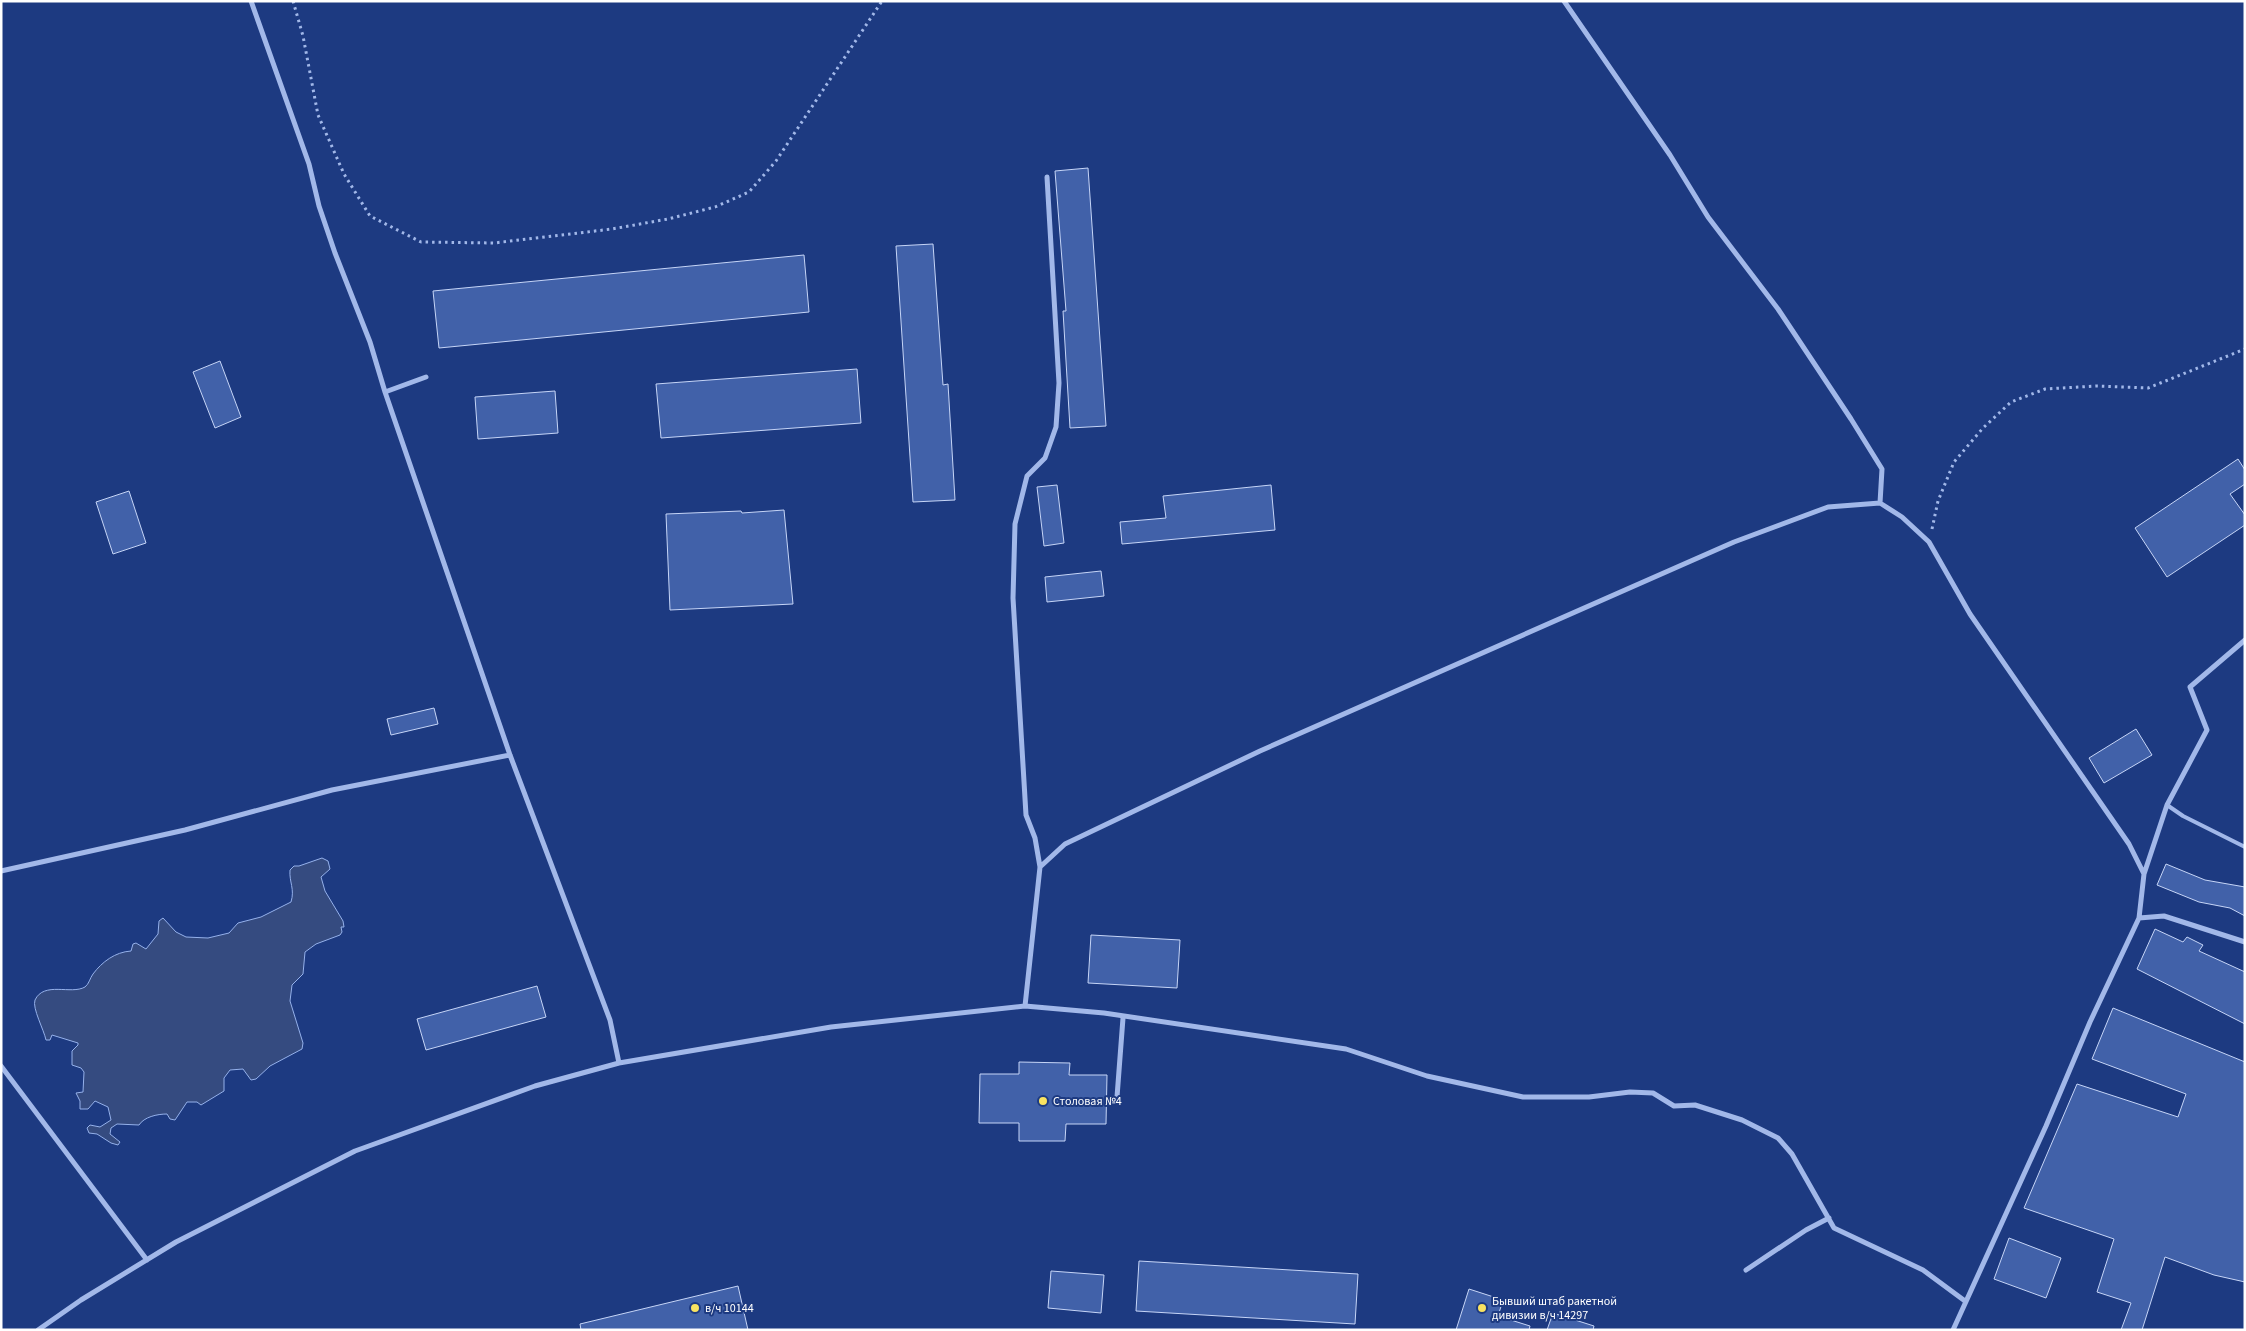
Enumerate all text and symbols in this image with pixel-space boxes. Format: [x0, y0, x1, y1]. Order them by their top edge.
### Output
place label: Столовая №4 [1053, 1093, 1122, 1110]
marker: Столовая №4 [1037, 1095, 1049, 1107]
place label: Бывший штаб ракетной дивизии в/ч 14297 [1492, 1293, 1617, 1324]
place label: в/ч 10144 [705, 1300, 754, 1317]
marker: в/ч 10144 [689, 1302, 701, 1314]
marker: Бывший штаб ракетной дивизии в/ч 14297 [1476, 1302, 1488, 1314]

